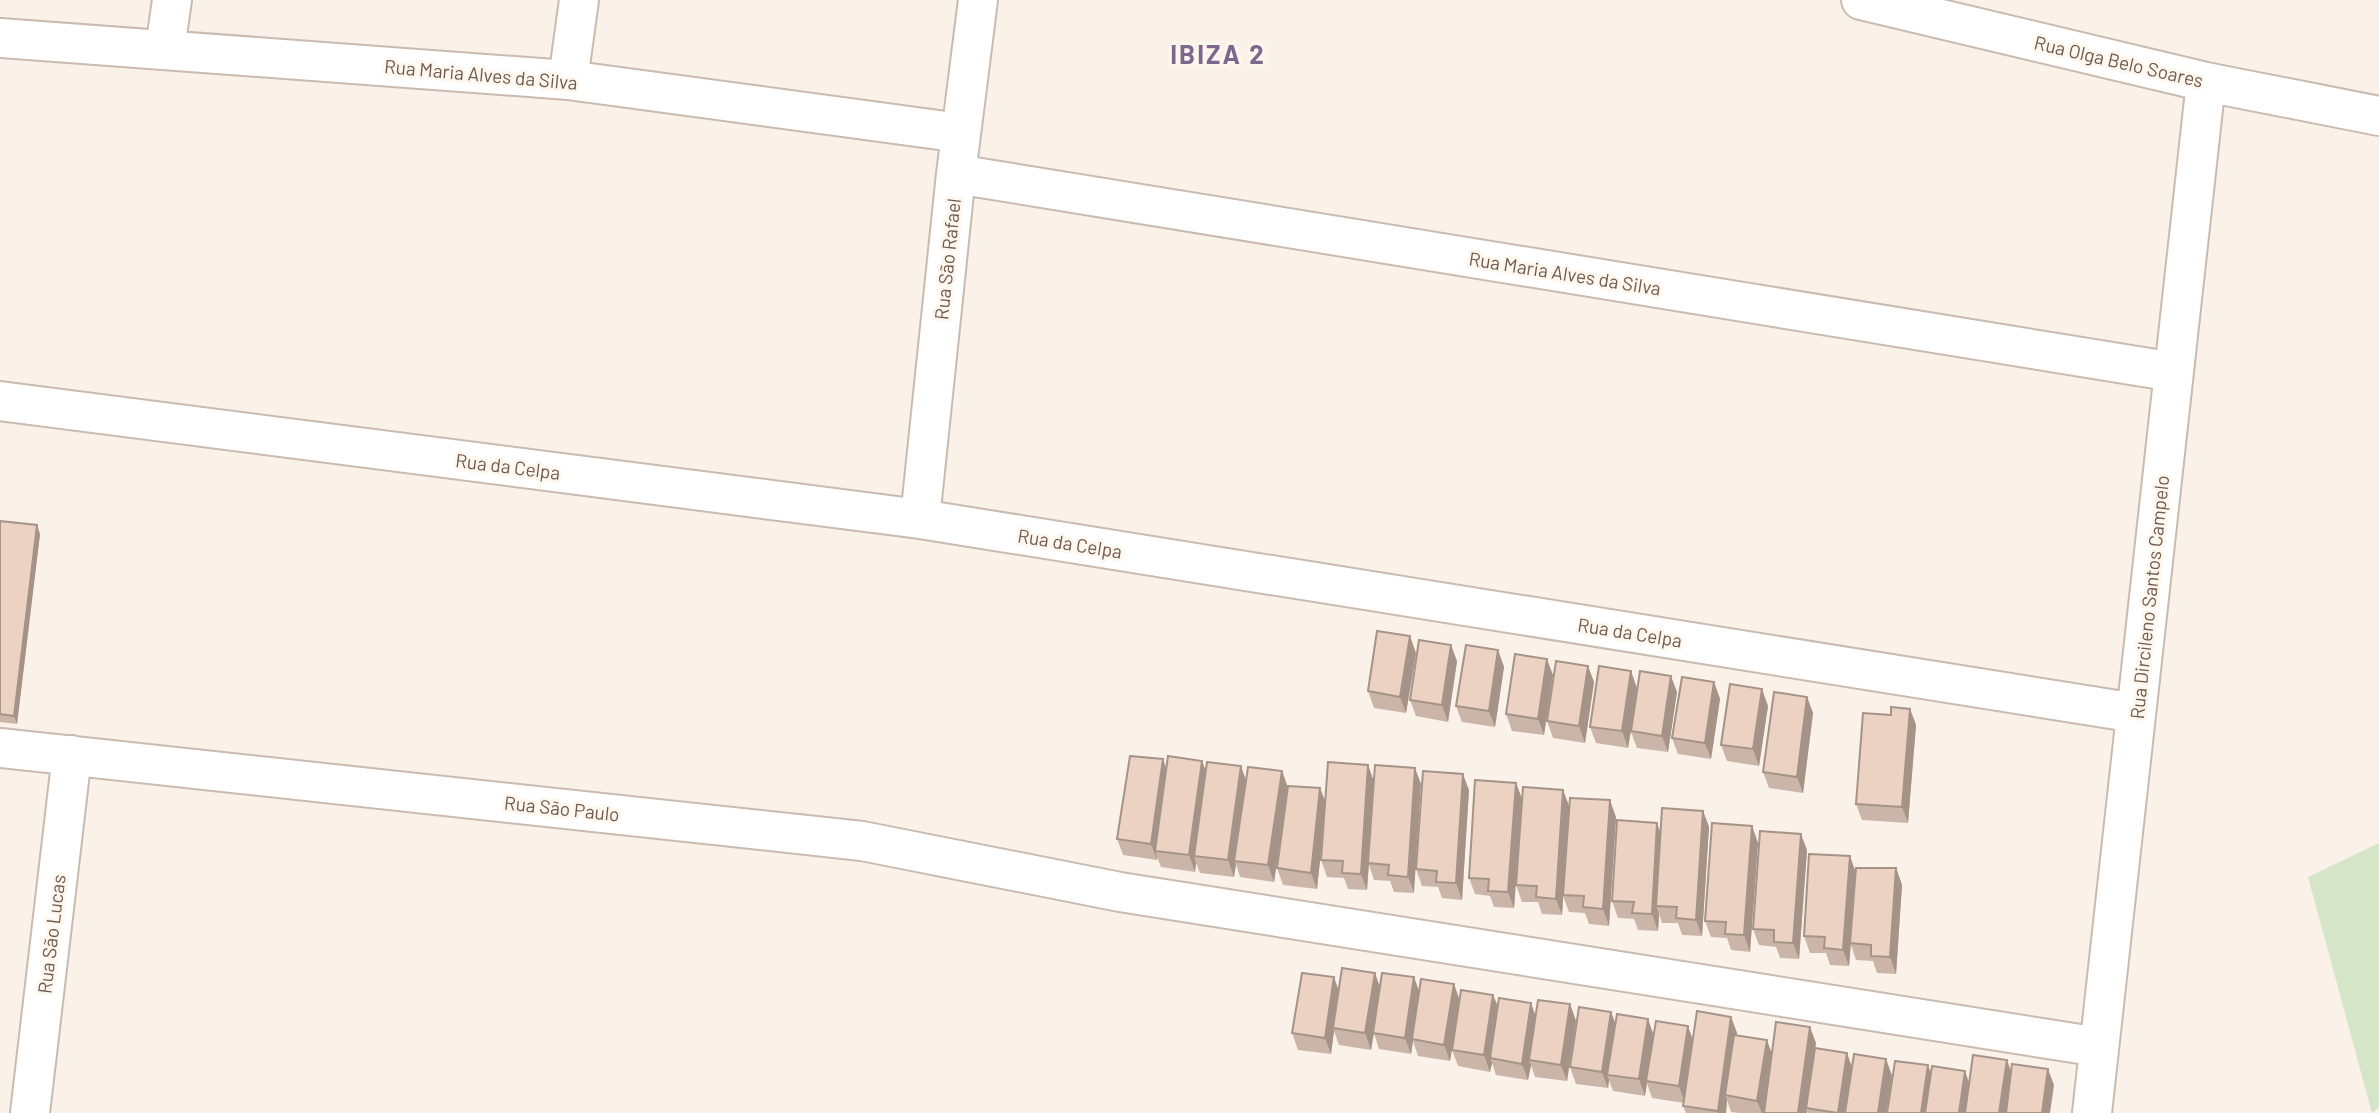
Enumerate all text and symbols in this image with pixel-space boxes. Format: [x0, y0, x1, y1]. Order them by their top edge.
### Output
street label: Rua Olga Belo Soares [2032, 30, 2206, 92]
district label: IBIZA 2 [1170, 38, 1266, 69]
street label: Rua Maria Alves da Silva [383, 54, 579, 94]
street label: Rua São Rafael [929, 197, 965, 321]
street label: Rua Maria Alves da Silva [1467, 246, 1663, 300]
street label: Rua da Celpa [454, 448, 562, 484]
street label: Rua Dircileno Santos Campelo [2125, 474, 2173, 720]
street label: Rua da Celpa [1016, 523, 1124, 563]
street label: Rua da Celpa [1576, 612, 1684, 652]
street label: Rua São Paulo [503, 791, 621, 825]
street label: Rua São Lucas [32, 873, 70, 995]

